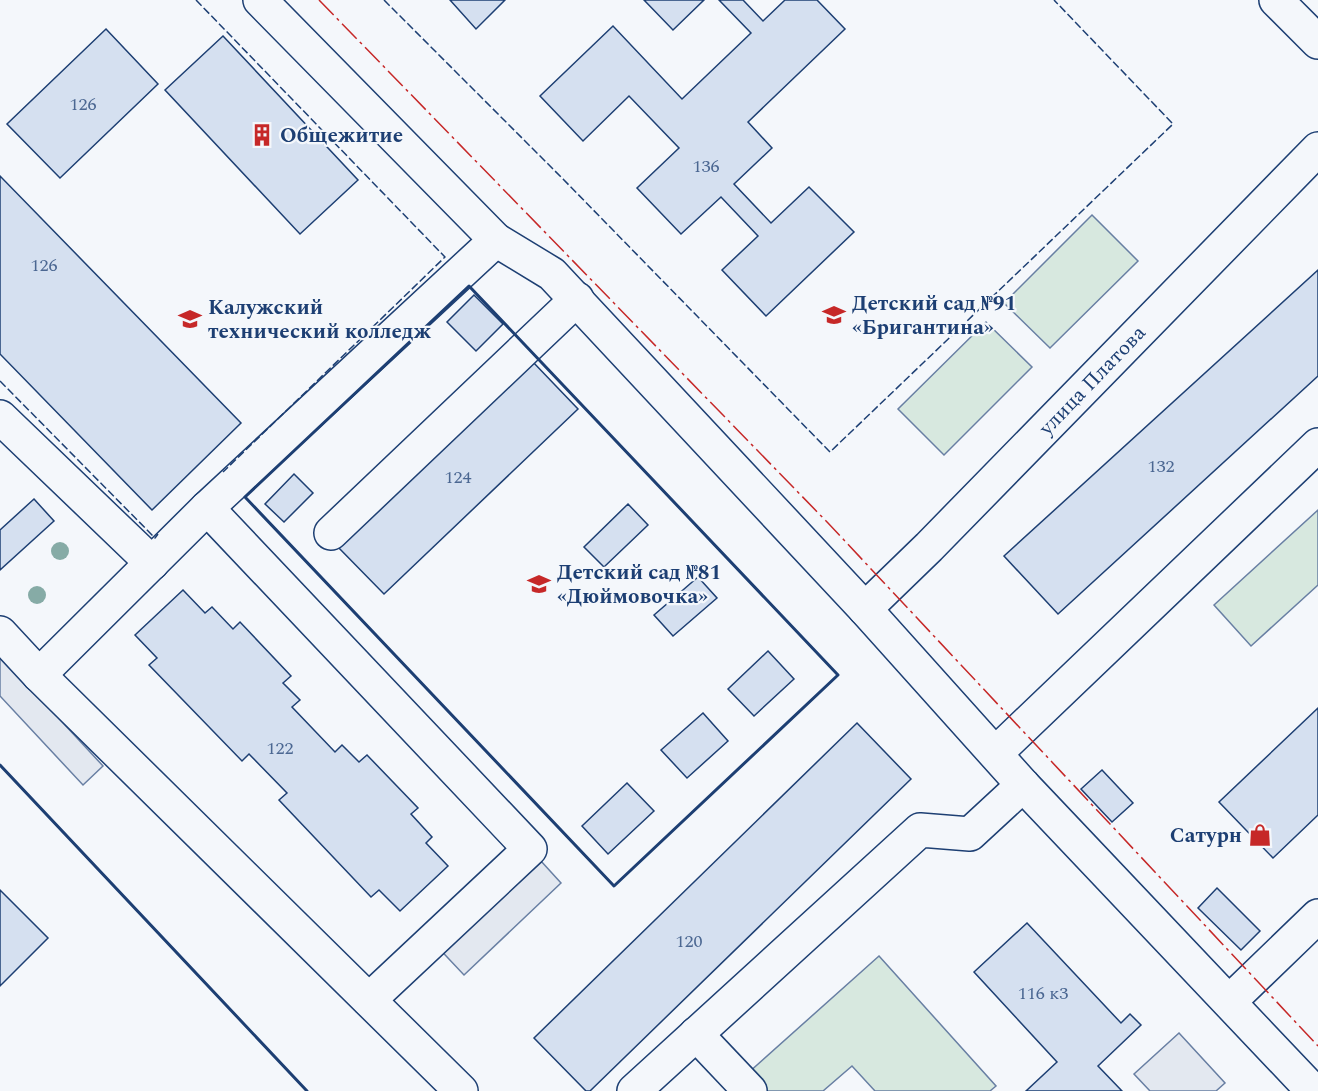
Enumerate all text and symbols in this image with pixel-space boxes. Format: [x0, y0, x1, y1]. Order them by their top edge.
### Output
house number: 126 [70, 91, 97, 118]
place label: Общежитие [280, 120, 403, 152]
building icon: Общежитие [249, 122, 275, 148]
house number: 136 [693, 153, 720, 180]
house number: 126 [31, 252, 58, 279]
place label: Детский сад №91 «Бригантина» [852, 288, 1016, 344]
place label: Калужский технический колледж [208, 292, 431, 348]
school or university icon: Детский сад №91 «Бригантина» [821, 302, 847, 328]
school or university icon: Калужский технический колледж [177, 306, 203, 332]
street label: улица Платова [1031, 318, 1154, 444]
house number: 132 [1148, 453, 1175, 480]
house number: 124 [445, 464, 472, 491]
place label: Детский сад №81 «Дюймовочка» [557, 557, 721, 613]
school or university icon: Детский сад №81 «Дюймовочка» [526, 571, 552, 597]
house number: 122 [267, 735, 294, 762]
place label: Сатурн [1170, 820, 1242, 852]
shop icon: Сатурн [1247, 822, 1273, 848]
house number: 120 [676, 928, 703, 955]
house number: 116 к3 [1018, 980, 1068, 1007]

